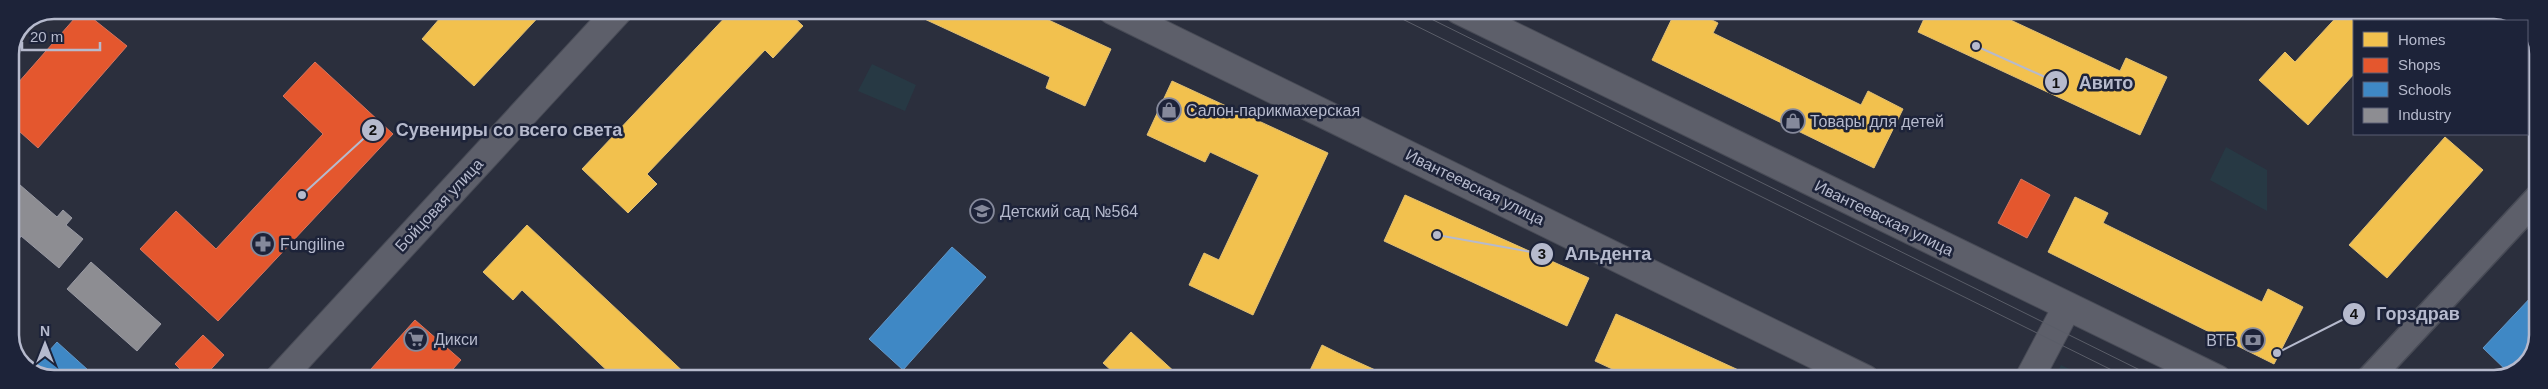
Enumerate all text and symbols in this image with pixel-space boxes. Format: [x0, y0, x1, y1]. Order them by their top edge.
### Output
scale bar [22, 20, 100, 52]
legend [2353, 20, 2528, 135]
text: 20 m [30, 28, 63, 45]
text: Homes [2398, 31, 2446, 48]
text: Shops [2398, 56, 2441, 73]
callout: Авито [2043, 66, 2143, 99]
text: Авито [2079, 73, 2133, 93]
text: 1 [2052, 74, 2060, 91]
text: Schools [2398, 81, 2451, 98]
shop icon: Салон-парикмахерская [1156, 97, 1182, 123]
place label: Салон-парикмахерская [1186, 102, 1360, 119]
text: Industry [2398, 106, 2452, 123]
shop icon: Товары для детей [1780, 108, 1806, 134]
place label: Товары для детей [1810, 113, 1944, 130]
callout: Сувениры со всего света [360, 114, 632, 147]
text: Сувениры со всего света [396, 120, 623, 140]
text: 2 [369, 121, 377, 138]
street label: Ивантеевская улица [1403, 146, 1547, 228]
street label: Бойцовая улица [392, 155, 486, 255]
street label: Ивантеевская улица [1812, 177, 1956, 259]
school or university icon: Детский сад №564 [969, 198, 995, 224]
place label: Детский сад №564 [1000, 203, 1138, 220]
pharmacy icon: Fungiline [250, 231, 276, 257]
place label: Fungiline [280, 236, 345, 253]
callout: Альдента [1530, 237, 1661, 270]
text: Альдента [1565, 244, 1652, 264]
text: 3 [1538, 245, 1546, 262]
callout: Горздрав [2341, 297, 2470, 330]
text: Горздрав [2376, 304, 2460, 324]
text: 4 [2350, 305, 2359, 322]
north arrow [20, 319, 70, 369]
text: N [40, 323, 50, 339]
supermarket icon: Дикси [403, 326, 429, 352]
bank icon: ВТБ [2240, 327, 2266, 353]
place label: Дикси [434, 331, 478, 348]
place label: ВТБ [2206, 332, 2236, 349]

